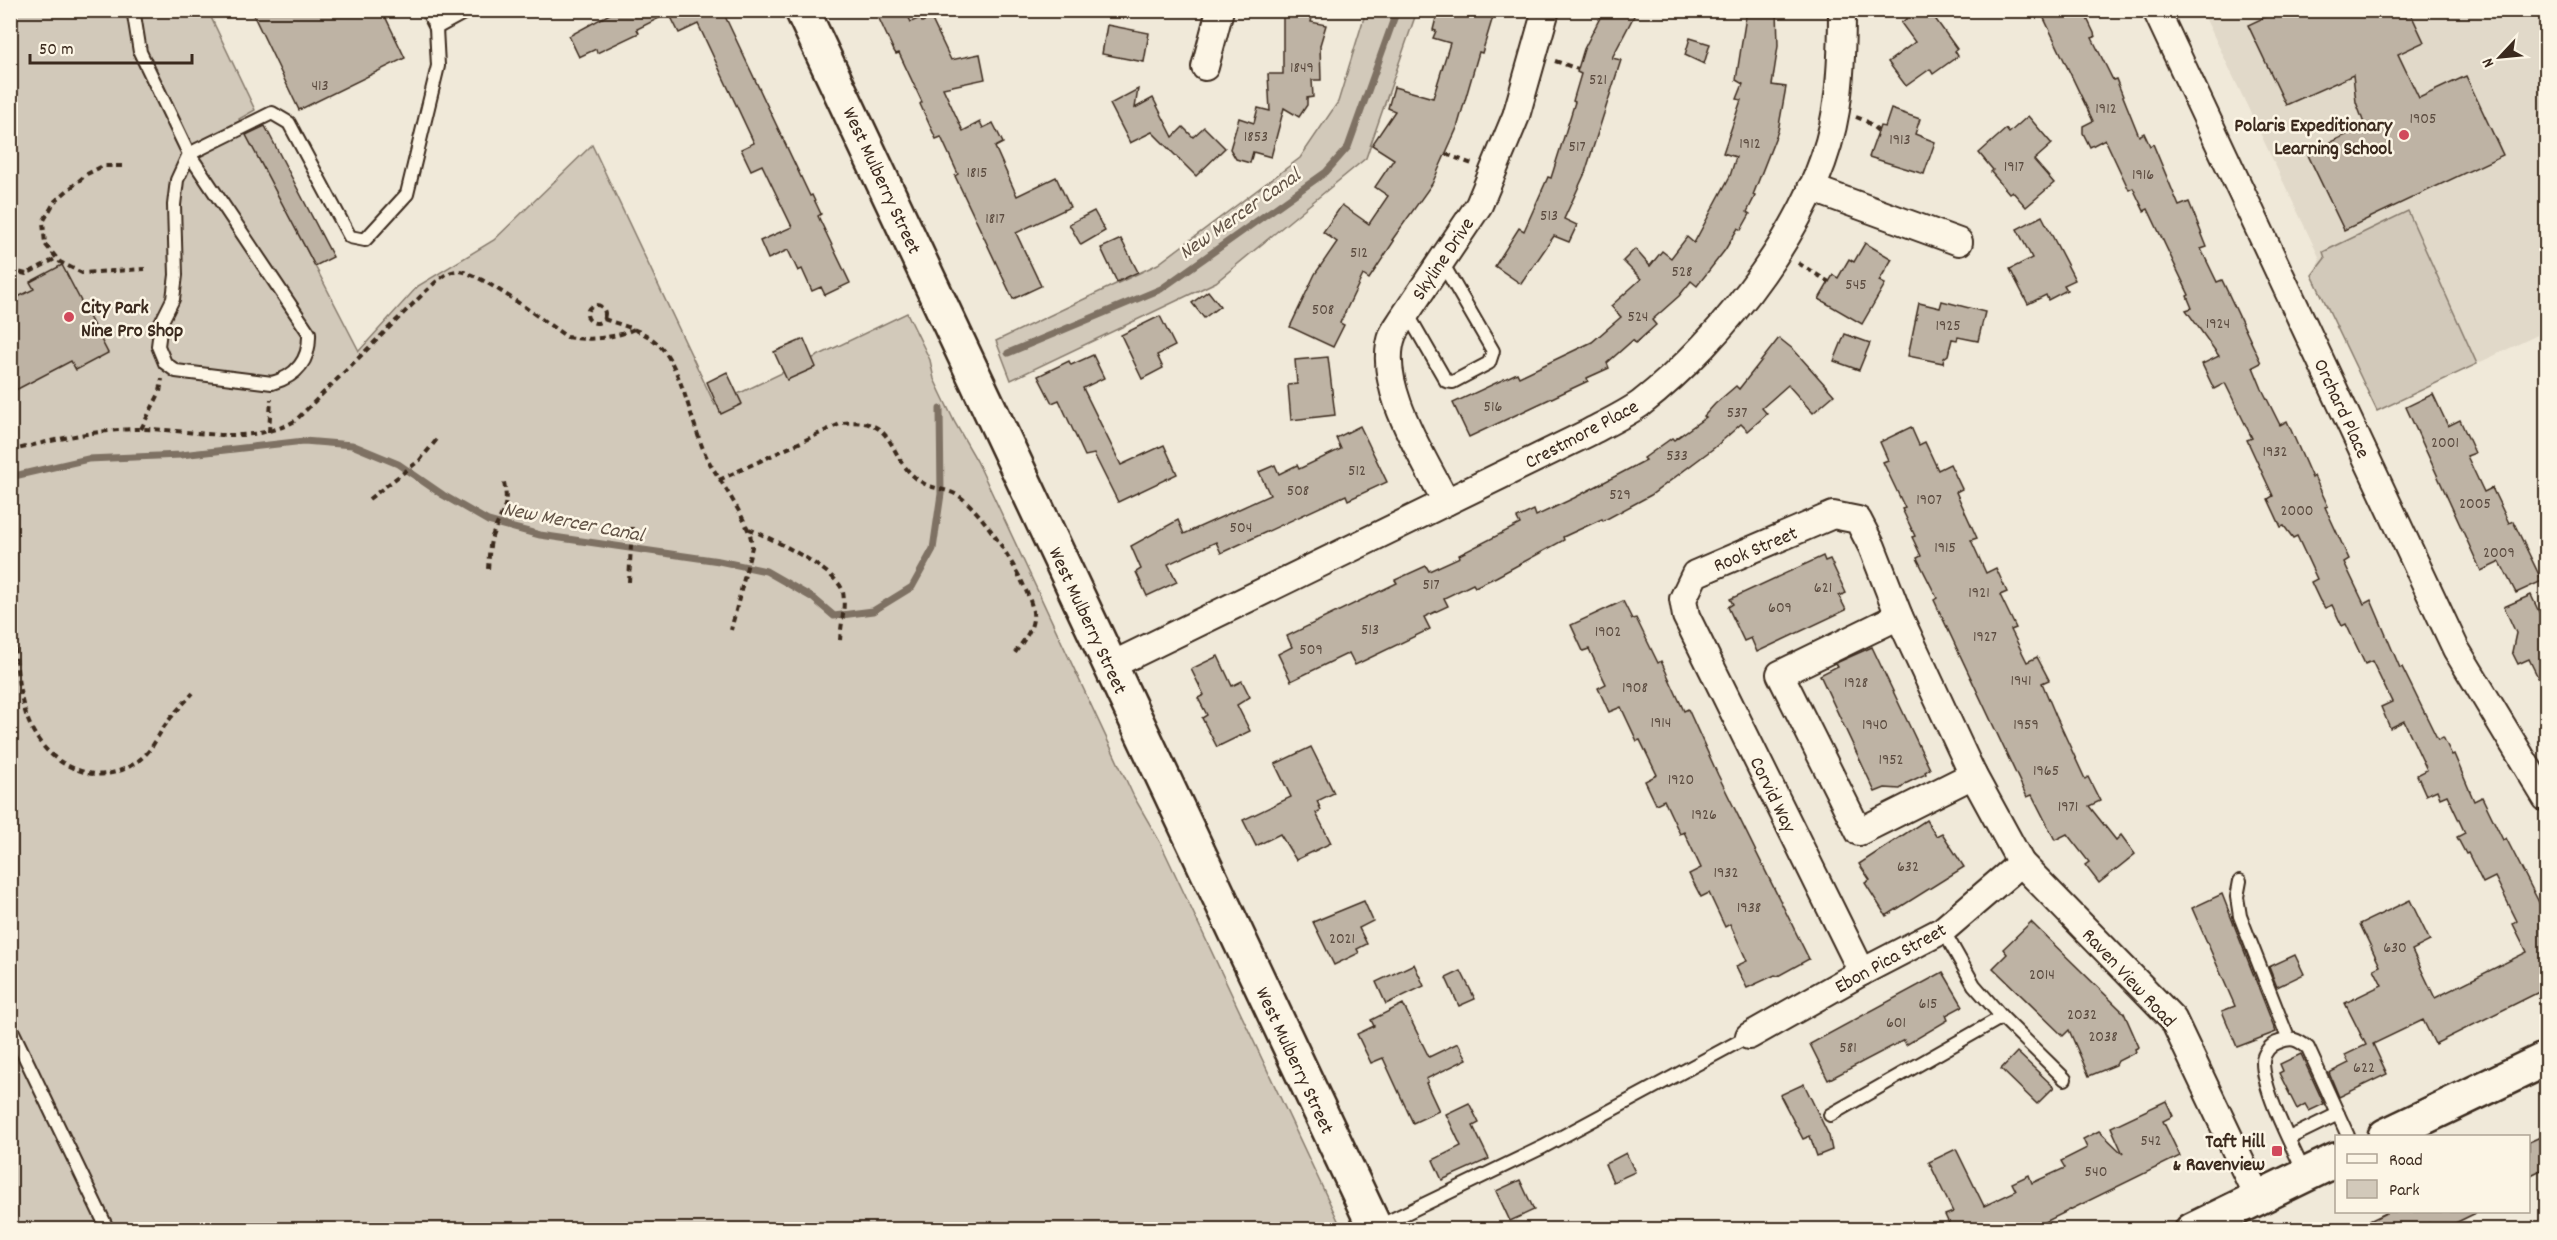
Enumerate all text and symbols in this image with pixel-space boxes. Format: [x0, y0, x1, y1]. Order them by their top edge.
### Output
scale bar [30, 27, 192, 65]
north arrow [2470, 27, 2530, 87]
text: 50 m [39, 38, 74, 63]
text: N [2477, 54, 2501, 71]
house number: 1849 [1290, 57, 1314, 80]
house number: 521 [1589, 69, 1607, 92]
house number: 413 [311, 75, 329, 98]
house number: 1912 [2095, 98, 2117, 121]
street label: West Mulberry Street [834, 103, 927, 259]
house number: 1905 [2410, 108, 2436, 131]
place label: Polaris Expeditionary Learning School [2234, 113, 2393, 164]
house number: 1853 [1244, 126, 1268, 149]
marker: Polaris Expeditionary Learning School [2397, 128, 2411, 142]
house number: 1913 [1889, 129, 1911, 152]
house number: 1912 [1739, 133, 1761, 156]
house number: 517 [1568, 136, 1586, 159]
house number: 1917 [2004, 156, 2024, 179]
water label: New Mercer Canal [1174, 161, 1309, 269]
house number: 1815 [967, 162, 987, 185]
house number: 1916 [2132, 164, 2154, 187]
house number: 513 [1540, 205, 1558, 228]
house number: 1817 [985, 208, 1005, 231]
street label: Skyline Drive [1406, 212, 1483, 307]
house number: 512 [1350, 242, 1368, 265]
house number: 528 [1672, 261, 1692, 284]
house number: 545 [1845, 274, 1867, 297]
place label: City Park Nine Pro Shop [81, 295, 183, 346]
house number: 508 [1312, 299, 1334, 322]
house number: 524 [1627, 306, 1649, 329]
marker: City Park Nine Pro Shop [62, 310, 76, 324]
house number: 1924 [2206, 313, 2230, 336]
house number: 1925 [1935, 315, 1961, 338]
street label: Orchard Place [2305, 355, 2376, 464]
street label: Crestmore Place [1520, 394, 1645, 477]
house number: 516 [1484, 396, 1503, 419]
house number: 537 [1727, 402, 1747, 425]
house number: 2001 [2431, 432, 2459, 455]
house number: 1932 [2263, 441, 2287, 464]
house number: 533 [1666, 445, 1688, 468]
house number: 512 [1348, 460, 1366, 483]
house number: 508 [1287, 480, 1309, 503]
house number: 529 [1609, 484, 1631, 507]
house number: 1907 [1916, 489, 1942, 512]
house number: 2005 [2459, 493, 2491, 516]
water label: New Mercer Canal [501, 496, 648, 553]
house number: 2000 [2280, 500, 2314, 523]
house number: 504 [1230, 517, 1252, 540]
street label: Rook Street [1710, 521, 1803, 581]
house number: 1915 [1934, 537, 1956, 560]
house number: 2009 [2483, 542, 2515, 565]
street label: West Mulberry Street [1040, 543, 1133, 699]
house number: 517 [1422, 574, 1440, 597]
house number: 621 [1814, 577, 1832, 600]
house number: 1921 [1968, 582, 1990, 605]
house number: 609 [1768, 597, 1792, 620]
house number: 513 [1361, 619, 1379, 642]
house number: 1902 [1595, 621, 1621, 644]
house number: 1927 [1973, 626, 1997, 649]
house number: 509 [1299, 639, 1323, 662]
house number: 1941 [2011, 670, 2031, 693]
house number: 1928 [1844, 672, 1868, 695]
house number: 1908 [1622, 677, 1648, 700]
house number: 1914 [1651, 712, 1671, 735]
house number: 1940 [1862, 714, 1888, 737]
house number: 1959 [2013, 714, 2039, 737]
house number: 1952 [1878, 749, 1904, 772]
street label: Corvid Way [1741, 753, 1802, 839]
house number: 1965 [2033, 760, 2059, 783]
house number: 1920 [1668, 769, 1694, 792]
house number: 1971 [2058, 796, 2078, 819]
house number: 1926 [1691, 804, 1717, 827]
house number: 632 [1897, 856, 1919, 879]
house number: 1932 [1714, 862, 1738, 885]
house number: 1938 [1737, 897, 1761, 920]
street label: Ebon Pica Street [1831, 917, 1952, 1002]
street label: Raven View Road [2074, 923, 2181, 1035]
house number: 2021 [1329, 928, 1355, 951]
house number: 630 [2383, 937, 2407, 960]
house number: 2014 [2029, 964, 2055, 987]
street label: West Mulberry Street [1247, 983, 1340, 1139]
house number: 615 [1919, 993, 1937, 1016]
house number: 2032 [2067, 1004, 2097, 1027]
house number: 601 [1886, 1012, 1906, 1035]
house number: 2038 [2088, 1026, 2118, 1049]
house number: 581 [1839, 1037, 1857, 1060]
house number: 622 [2353, 1057, 2375, 1080]
place label: Taft Hill & Ravenview [2172, 1129, 2265, 1180]
house number: 542 [2140, 1130, 2162, 1153]
legend [2335, 1135, 2530, 1213]
marker: Taft Hill & Ravenview [2270, 1144, 2284, 1158]
text: Road [2389, 1149, 2423, 1174]
house number: 540 [2085, 1161, 2107, 1184]
text: Park [2389, 1179, 2420, 1204]

